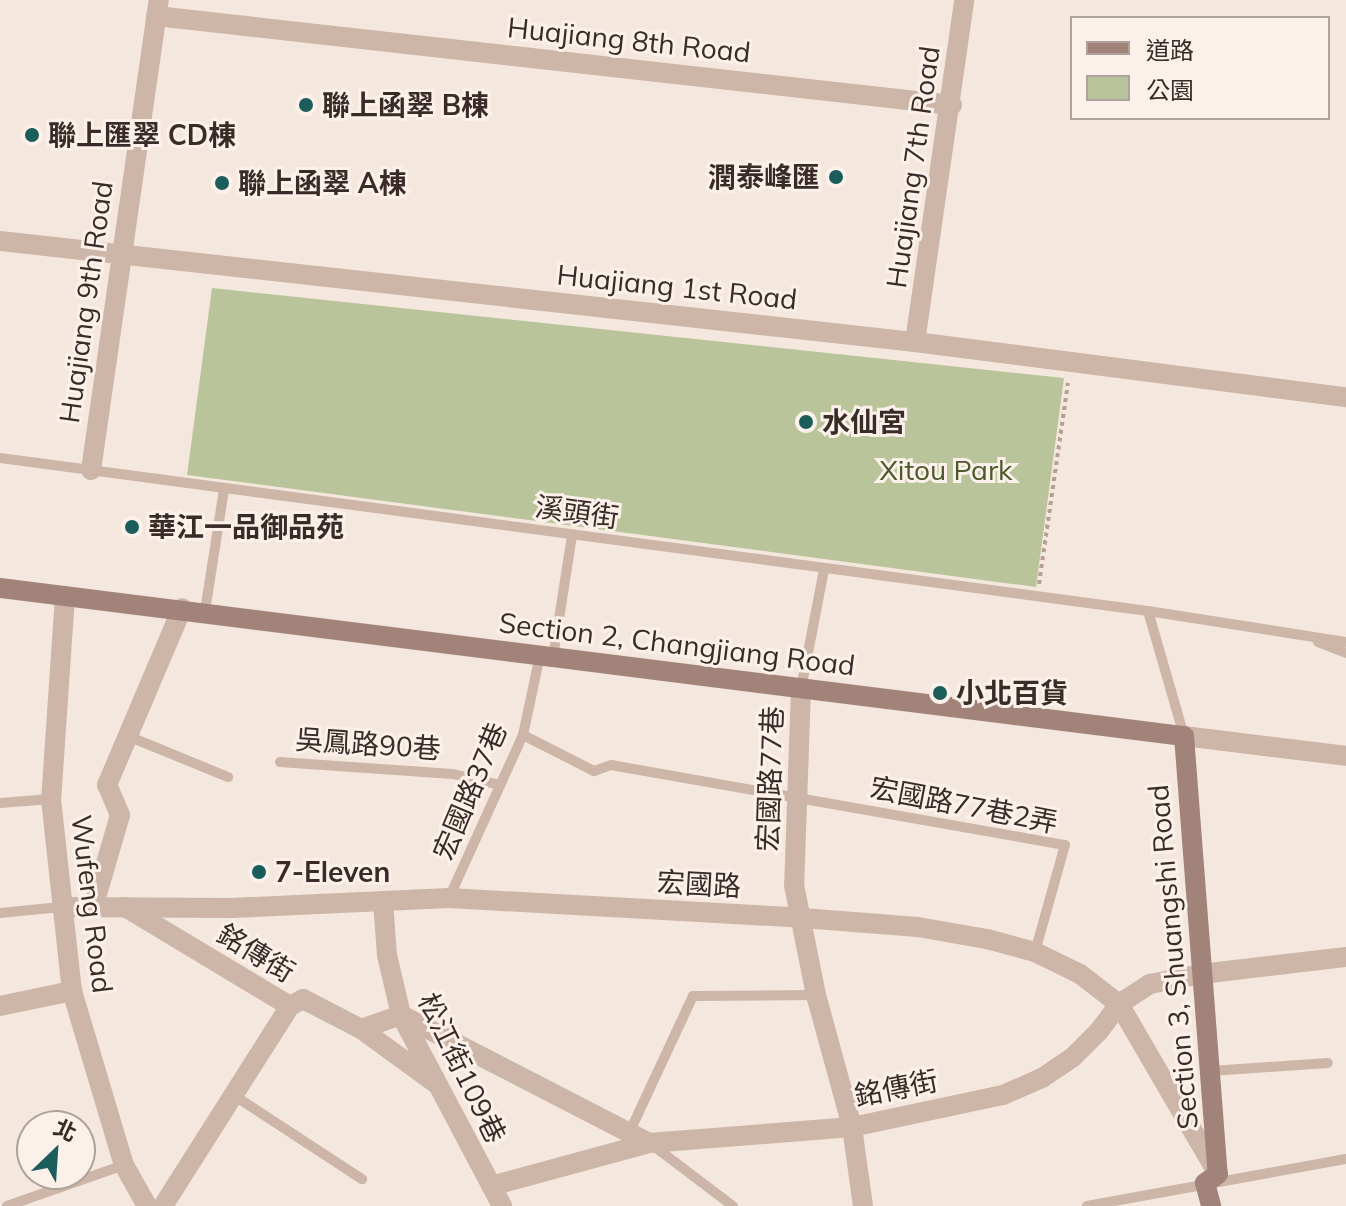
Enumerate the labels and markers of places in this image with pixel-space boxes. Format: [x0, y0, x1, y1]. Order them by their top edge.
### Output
place label: 聯上函翠 B棟 [322, 88, 489, 122]
marker: 聯上函翠 B棟 [297, 96, 315, 114]
place label: 聯上匯翠 CD棟 [48, 118, 236, 152]
marker: 聯上匯翠 CD棟 [23, 126, 41, 144]
place label: 潤泰峰匯 [708, 160, 820, 194]
place label: 聯上函翠 A棟 [238, 166, 407, 200]
marker: 潤泰峰匯 [827, 168, 845, 186]
marker: 聯上函翠 A棟 [213, 174, 231, 192]
place label: 水仙宮 [822, 405, 906, 439]
marker: 水仙宮 [797, 413, 815, 431]
place label: 華江一品御品苑 [148, 510, 344, 544]
marker: 華江一品御品苑 [123, 518, 141, 536]
place label: 小北百貨 [956, 676, 1068, 710]
marker: 小北百貨 [931, 684, 949, 702]
place label: 7-Eleven [275, 855, 390, 889]
marker: 7-Eleven [250, 863, 268, 881]

